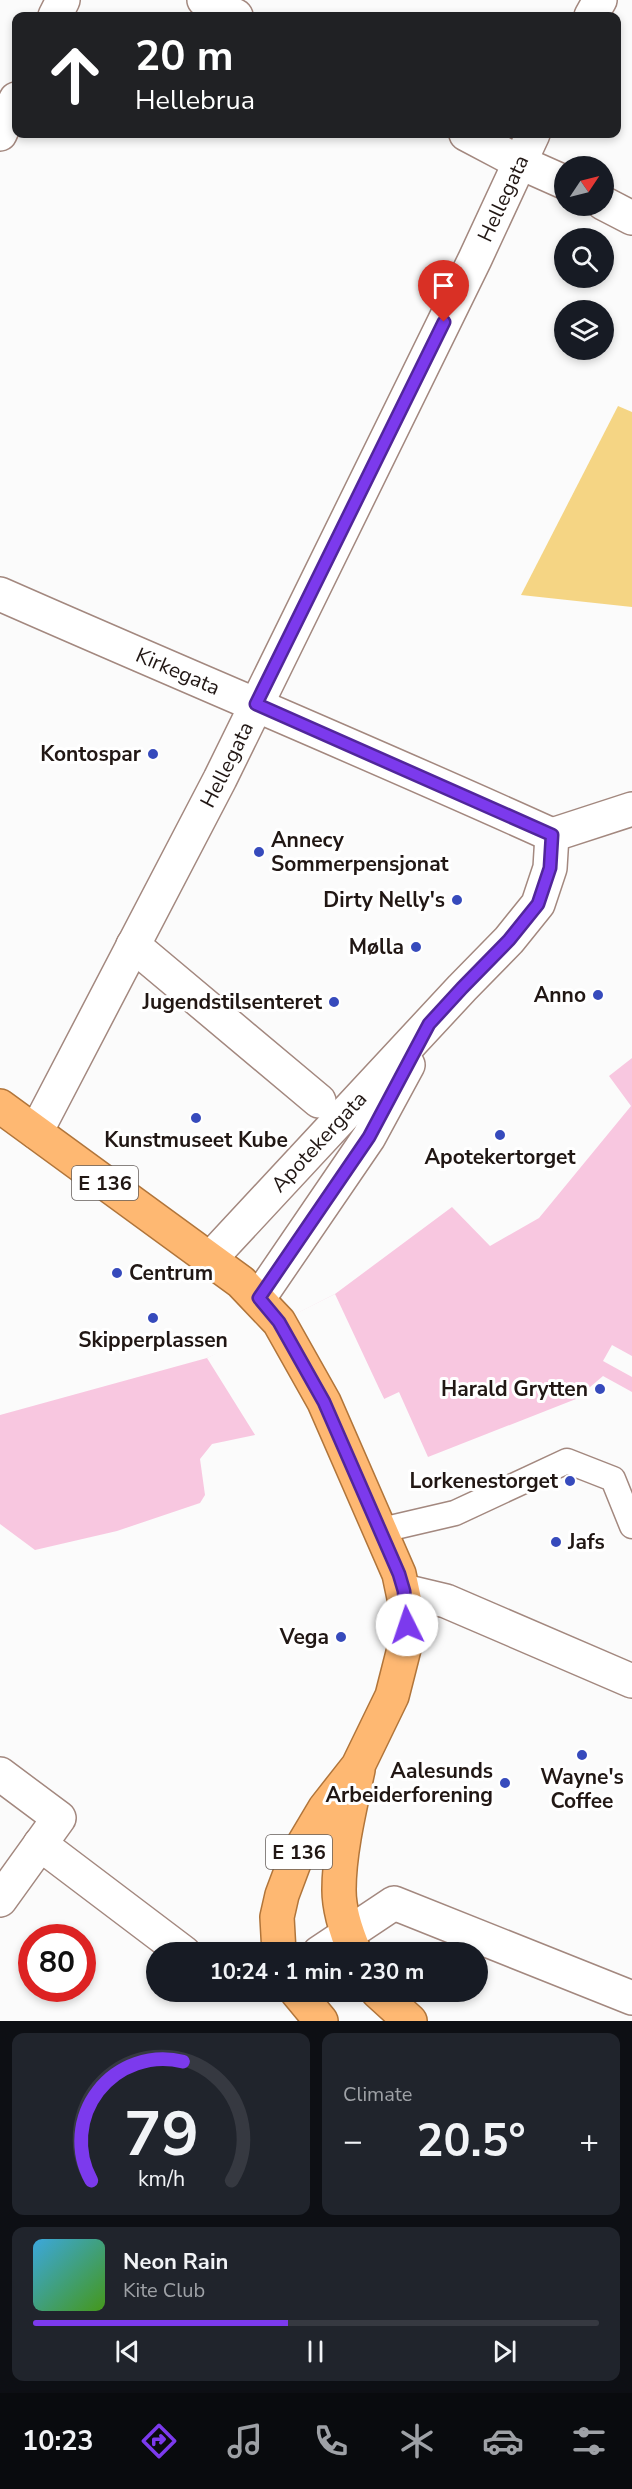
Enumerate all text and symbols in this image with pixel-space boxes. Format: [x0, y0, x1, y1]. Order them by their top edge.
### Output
text: 20 m [135, 28, 234, 85]
icon: ahead [36, 36, 114, 114]
text: Hellebrua [135, 82, 255, 119]
street label: Hellegata [471, 151, 535, 246]
north arrow [554, 156, 614, 216]
map controls [554, 156, 614, 360]
button: search [554, 228, 614, 288]
pin [418, 260, 469, 322]
icon: arrive [427, 269, 460, 302]
button: layers [554, 300, 614, 360]
street label: Kirkegata [132, 641, 224, 702]
street label: Hellegata [194, 717, 260, 812]
place label: Kontospar [40, 740, 142, 768]
marker: Kontospar [146, 747, 160, 761]
place label: Annecy Sommerpensjonat [271, 826, 450, 878]
marker: Annecy Sommerpensjonat [252, 845, 266, 859]
place label: Dirty Nelly's [323, 886, 445, 914]
marker: Dirty Nelly's [450, 893, 464, 907]
place label: Mølla [349, 933, 404, 961]
marker: Mølla [409, 940, 423, 954]
place label: Anno [534, 981, 586, 1009]
place label: Jugendstilsenteret [142, 988, 323, 1016]
marker: Anno [591, 988, 605, 1002]
marker: Jugendstilsenteret [327, 995, 341, 1009]
street label: Apotekergata [265, 1085, 373, 1198]
marker: Kunstmuseet Kube [189, 1111, 203, 1125]
place label: Kunstmuseet Kube [104, 1126, 288, 1154]
marker: Apotekertorget [493, 1128, 507, 1142]
place label: Apotekertorget [424, 1143, 576, 1171]
road number: E 136 [72, 1166, 138, 1200]
place label: Centrum [129, 1259, 213, 1287]
marker: Centrum [110, 1266, 124, 1280]
marker: Skipperplassen [146, 1311, 160, 1325]
place label: Skipperplassen [78, 1326, 228, 1354]
place label: Harald Grytten [441, 1375, 588, 1403]
marker: Harald Grytten [593, 1382, 607, 1396]
place label: Lorkenestorget [410, 1467, 559, 1495]
marker: Lorkenestorget [563, 1474, 577, 1488]
place label: Jafs [567, 1528, 605, 1556]
marker: Jafs [549, 1535, 563, 1549]
position arrow [375, 1593, 439, 1657]
place label: Vega [279, 1623, 329, 1651]
marker: Vega [334, 1630, 348, 1644]
marker: Wayne's Coffee [575, 1748, 589, 1762]
place label: Aalesunds Arbeiderforening [325, 1757, 493, 1809]
place label: Wayne's Coffee [540, 1763, 624, 1815]
marker: Aalesunds Arbeiderforening [498, 1776, 512, 1790]
road number: E 136 [266, 1835, 332, 1869]
speed limit sign: 80 [18, 1924, 96, 2002]
text: 10:24 · 1 min · 230 m [210, 1957, 424, 1987]
text: Climate [343, 2081, 412, 2108]
text: 79 [124, 2092, 198, 2177]
text: 20.5° [416, 2111, 526, 2172]
text: − [343, 2119, 363, 2164]
text: + [579, 2119, 599, 2164]
text: km/h [137, 2164, 185, 2194]
text: Neon Rain [123, 2247, 228, 2277]
text: Kite Club [123, 2277, 205, 2304]
icon: previous [111, 2335, 144, 2368]
icon: pause [299, 2335, 332, 2368]
icon: next [488, 2335, 521, 2368]
icon: directions [138, 2420, 180, 2462]
icon: music [224, 2420, 266, 2462]
icon: phone [310, 2420, 352, 2462]
icon: climate [396, 2420, 438, 2462]
icon: car [482, 2420, 524, 2462]
icon: filters [568, 2420, 610, 2462]
text: 10:23 [22, 2423, 94, 2460]

